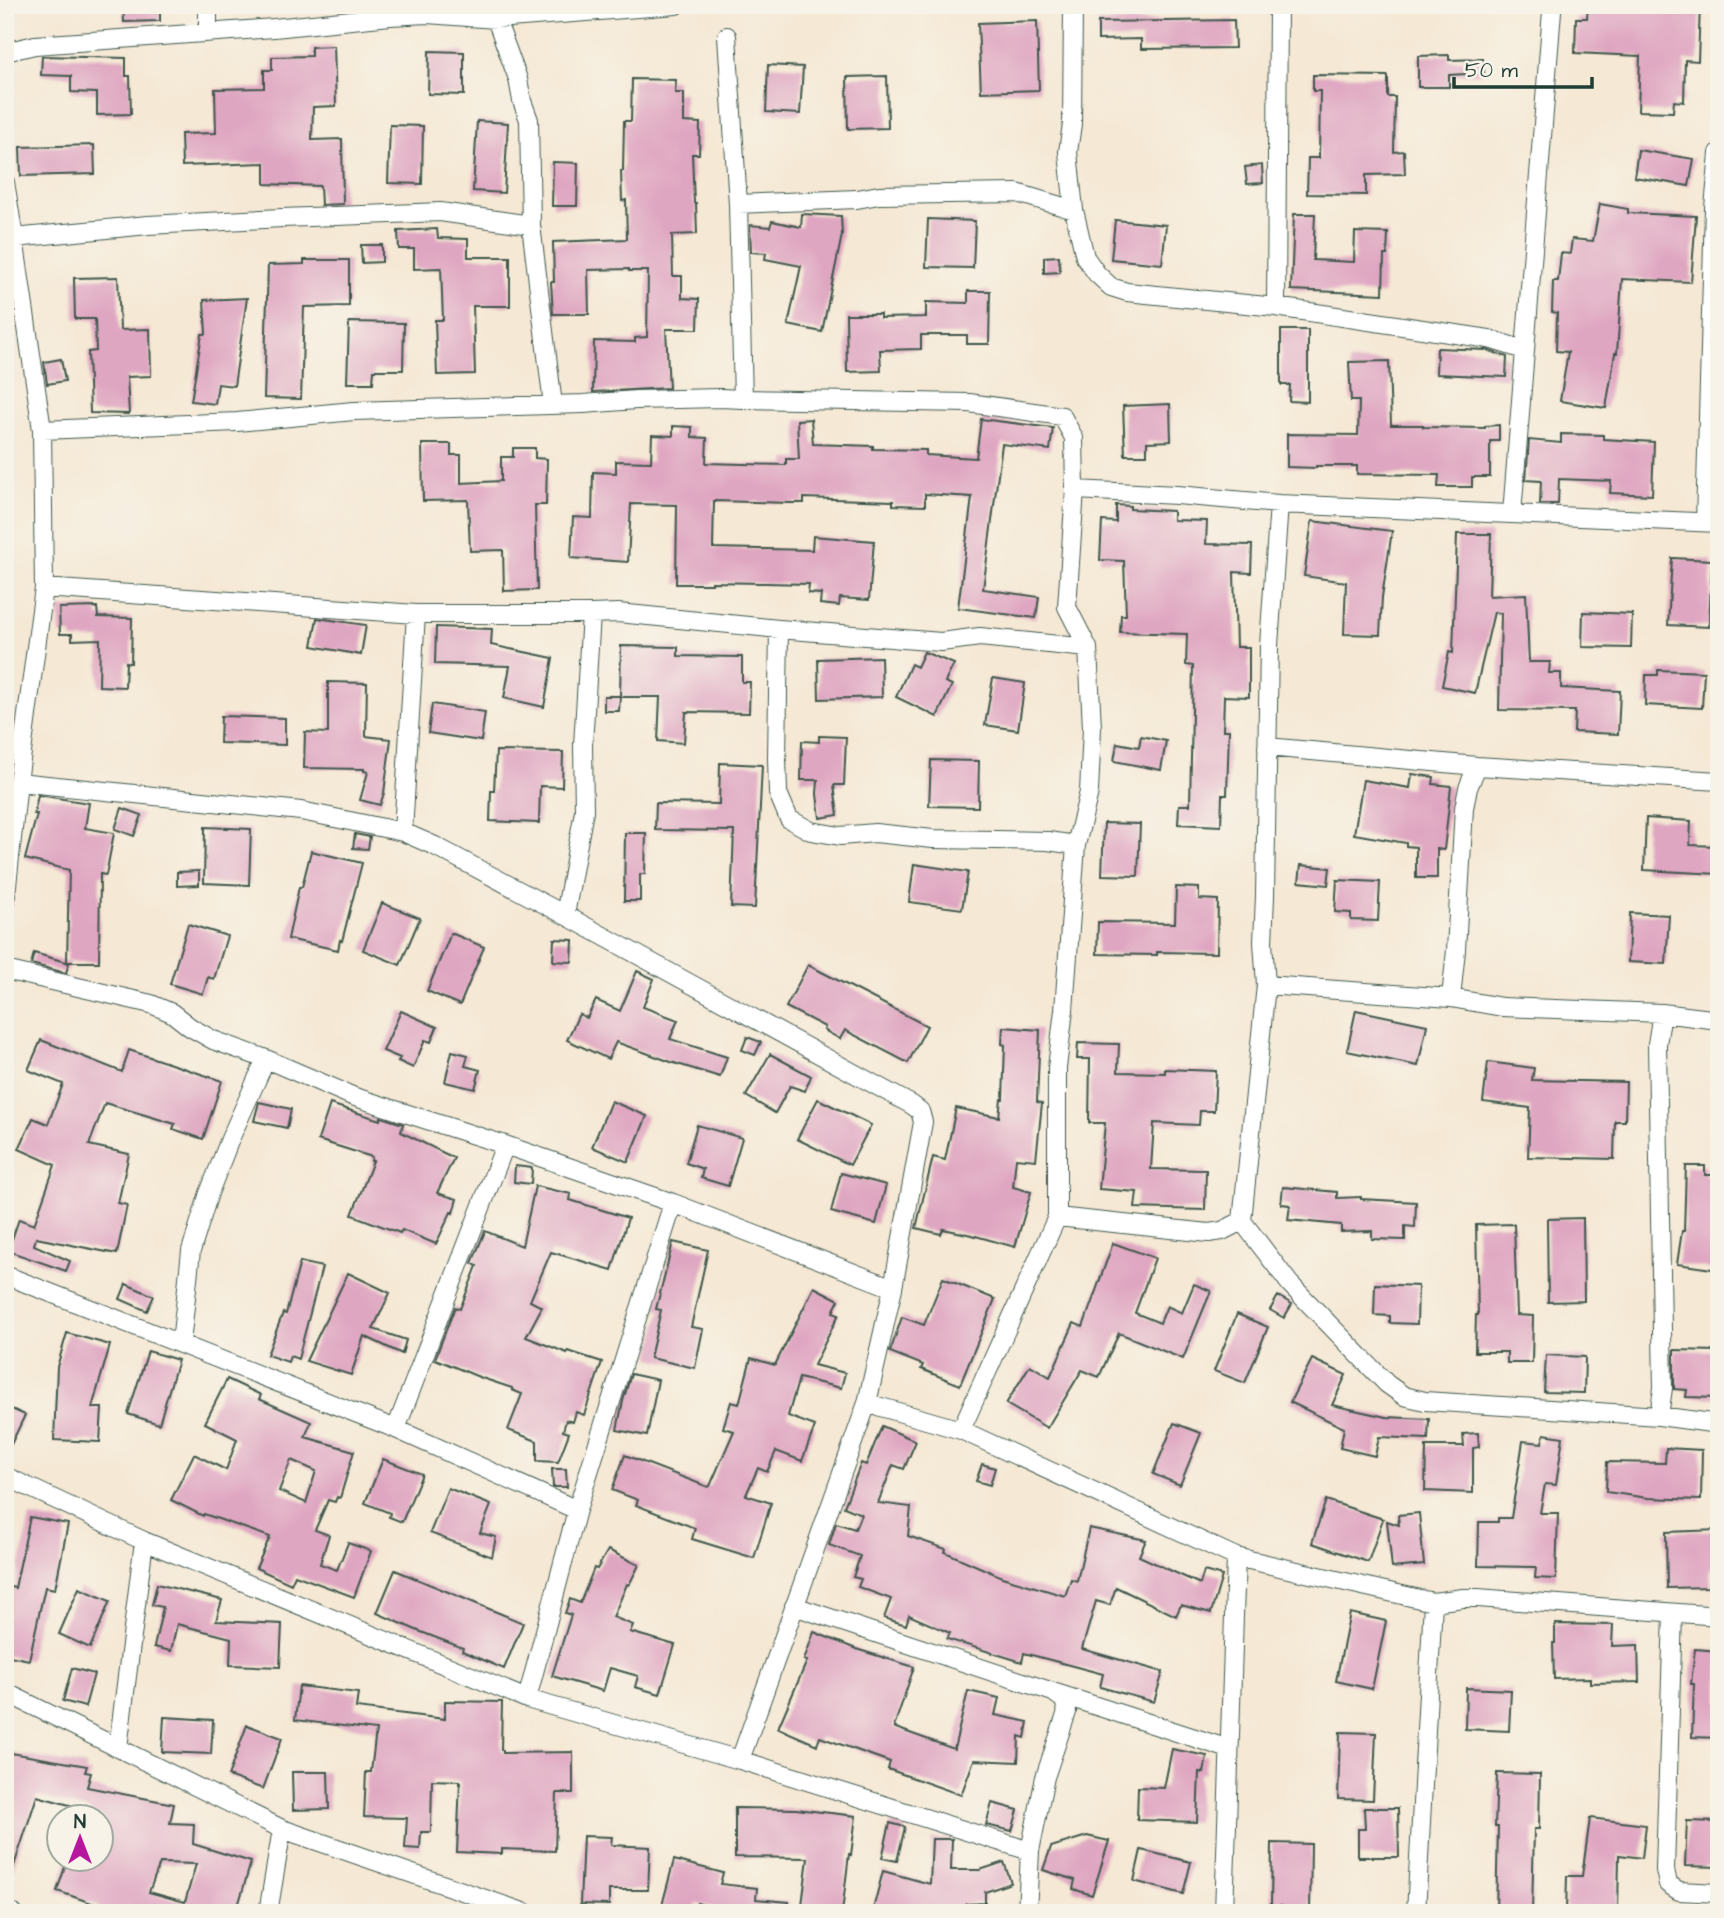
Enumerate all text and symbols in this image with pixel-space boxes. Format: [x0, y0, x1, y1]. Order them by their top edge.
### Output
scale bar [1454, 46, 1593, 90]
text: 50 m [1465, 56, 1519, 85]
north arrow [46, 1802, 116, 1872]
text: N [74, 1809, 86, 1836]

